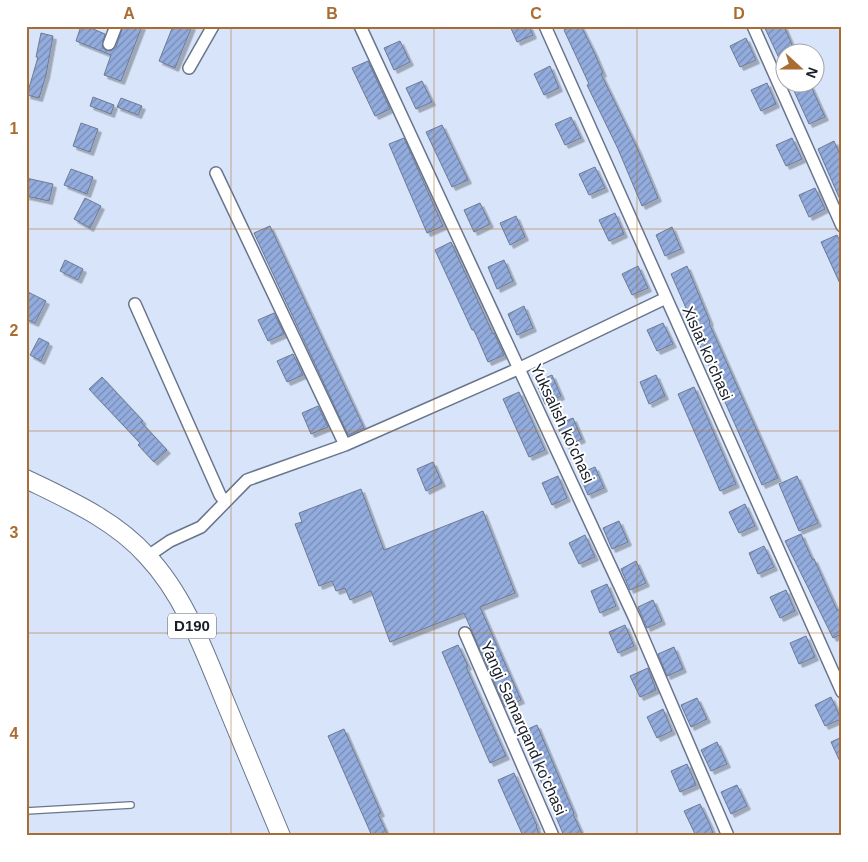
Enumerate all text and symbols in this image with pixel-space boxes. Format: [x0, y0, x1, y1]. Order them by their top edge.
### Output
text: A [123, 5, 135, 22]
text: B [326, 5, 338, 22]
text: C [530, 5, 542, 22]
text: D [733, 5, 745, 22]
north arrow [776, 42, 826, 92]
text: N [803, 65, 821, 80]
text: 1 [10, 120, 19, 137]
street label: Xislat ko'chasi [679, 304, 736, 403]
text: 2 [10, 322, 19, 339]
street label: Yuksalish ko'chasi [528, 361, 598, 485]
text: 3 [10, 524, 19, 541]
road number: D190 [168, 614, 216, 638]
street label: Yangi Samarqand ko'chasi [477, 639, 570, 818]
text: 4 [10, 725, 19, 742]

